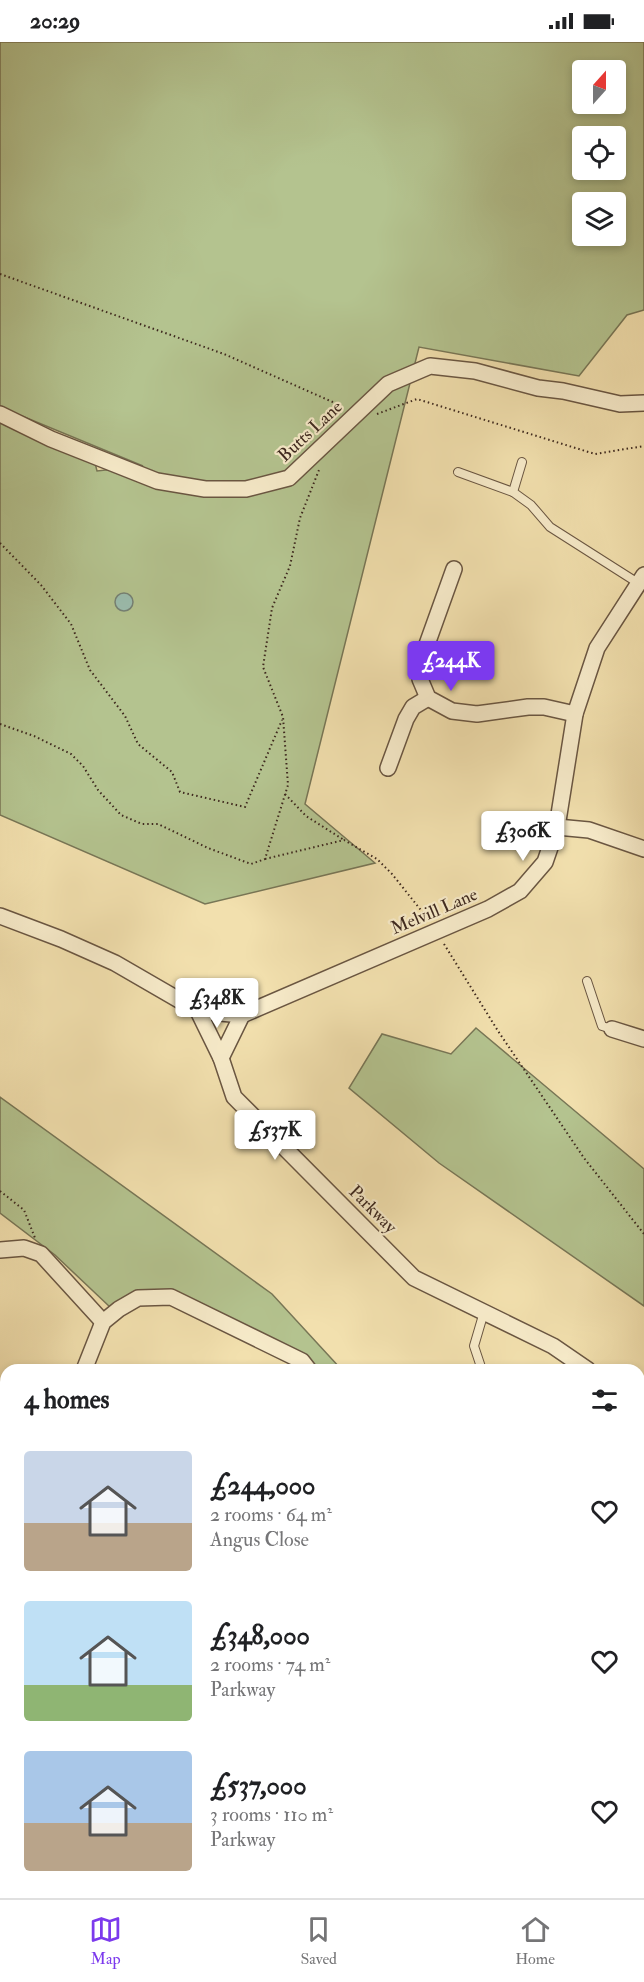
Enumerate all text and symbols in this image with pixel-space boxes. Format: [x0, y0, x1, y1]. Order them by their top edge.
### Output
text: 20:29 [30, 7, 80, 35]
north arrow [572, 60, 626, 114]
map controls [572, 60, 626, 246]
button: locate [572, 126, 626, 180]
button: layers [572, 192, 626, 246]
street label: Butts Lane [273, 395, 348, 467]
pin: £244K [409, 641, 493, 692]
text: £244K [421, 648, 481, 673]
pin: £306K [481, 811, 565, 862]
text: £306K [495, 818, 551, 843]
street label: Melvill Lane [387, 883, 481, 940]
pin: £348K [175, 978, 259, 1029]
text: £348K [189, 985, 245, 1010]
pin: £537K [233, 1110, 317, 1161]
text: £537K [248, 1117, 302, 1142]
street label: Parkway [344, 1180, 402, 1239]
text: 4 homes [24, 1384, 110, 1416]
icon: filters [588, 1384, 621, 1417]
text: £244,000 [210, 1470, 315, 1502]
icon: home [72, 1475, 144, 1547]
icon: heart [588, 1495, 621, 1528]
text: 2 rooms · 64 m² [210, 1502, 332, 1527]
text: Angus Close [210, 1527, 309, 1552]
text: £348,000 [210, 1620, 310, 1652]
icon: home [72, 1625, 144, 1697]
icon: heart [588, 1645, 621, 1678]
text: 2 rooms · 74 m² [210, 1652, 331, 1677]
text: Parkway [210, 1677, 275, 1702]
text: £537,000 [210, 1770, 307, 1802]
icon: home [72, 1775, 144, 1847]
icon: heart [588, 1795, 621, 1828]
text: 3 rooms · 110 m² [210, 1802, 333, 1827]
text: Parkway [210, 1827, 275, 1852]
tab: Map [89, 1913, 122, 1969]
tab: Saved [300, 1913, 337, 1969]
tab: Home [515, 1913, 555, 1969]

